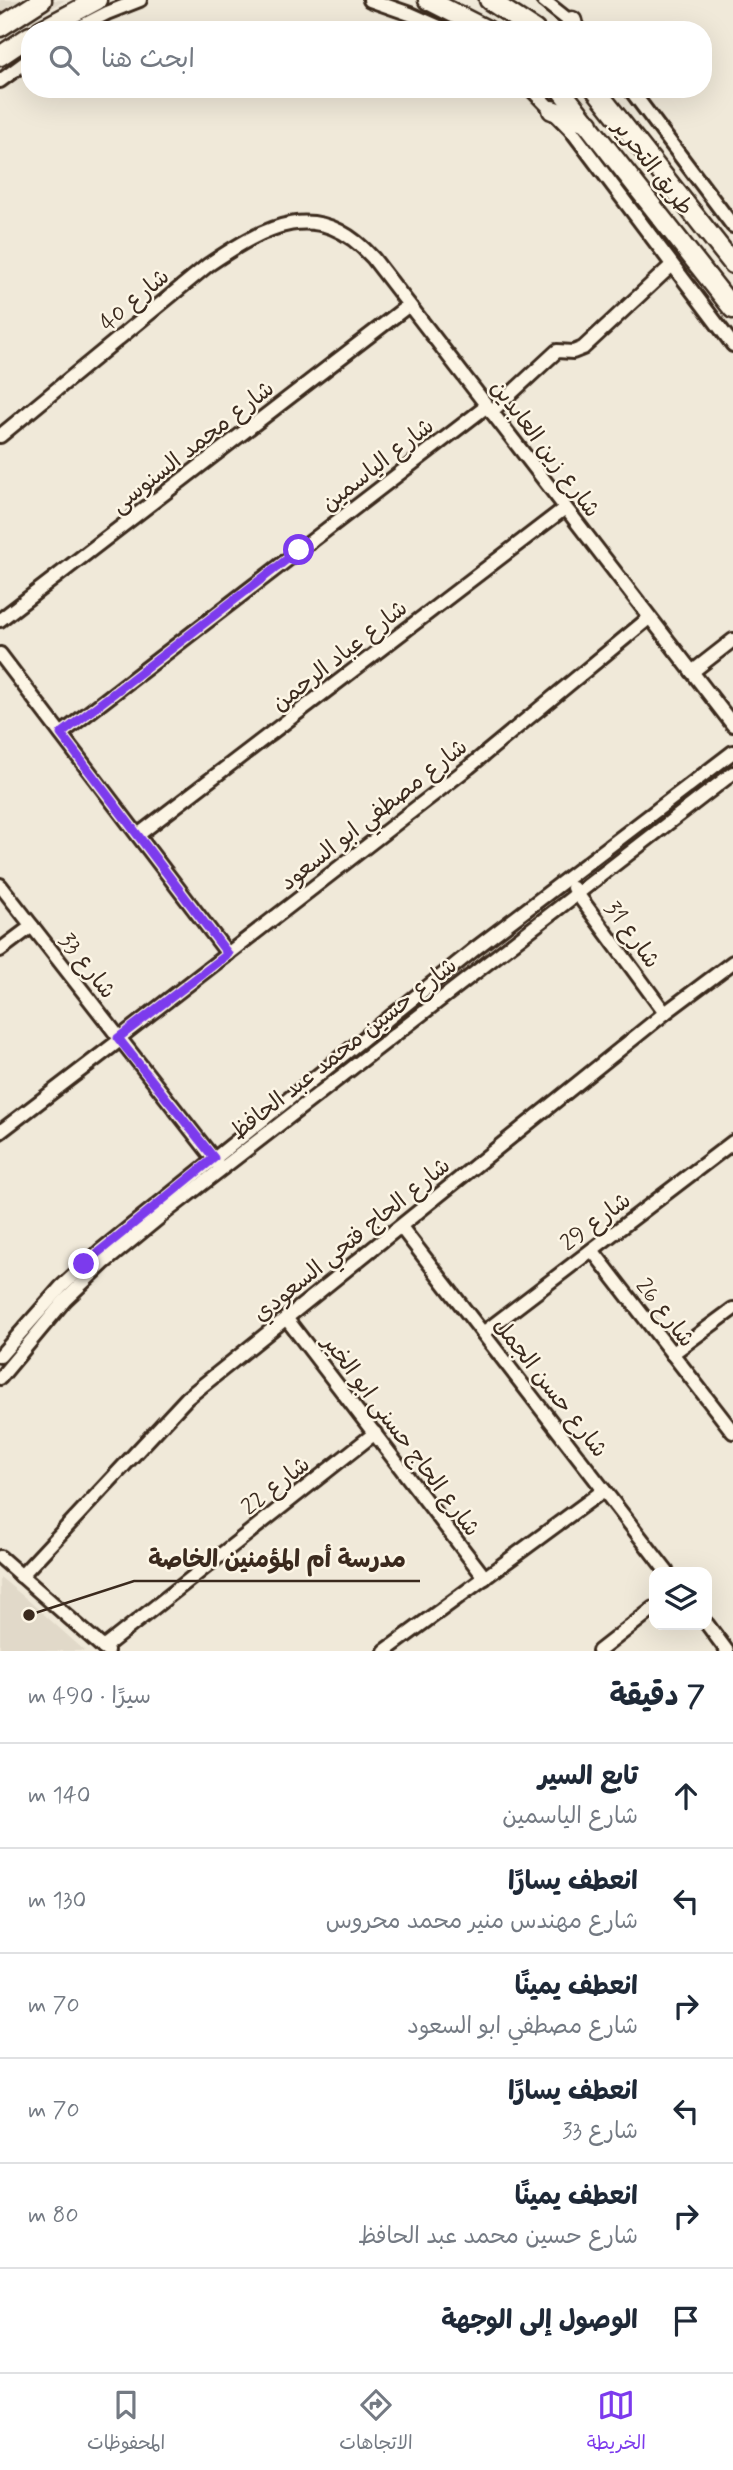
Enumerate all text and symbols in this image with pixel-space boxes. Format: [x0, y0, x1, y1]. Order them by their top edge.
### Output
search box [21, 21, 712, 98]
icon: search [45, 41, 83, 79]
text: ابحث هنا [101, 43, 195, 77]
street label: طريق التحرير [604, 112, 699, 222]
street label: شارع 40 [94, 263, 177, 339]
street label: شارع محمد السنوسى [105, 374, 281, 521]
street label: شارع زين العابدين [483, 374, 606, 524]
street label: شارع الياسمين [316, 412, 441, 519]
route start [283, 534, 314, 565]
street label: شارع عباد الرحمن [266, 594, 414, 719]
street label: شارع مصطفي ابو السعود [274, 733, 477, 902]
street label: شارع 31 [597, 896, 666, 975]
street label: شارع 33 [51, 927, 122, 1005]
street label: شارع حسين محمد عبد الحافظ [225, 952, 464, 1148]
street label: شارع الحاج فتحي السعودي [247, 1152, 460, 1333]
street label: شارع 29 [555, 1186, 638, 1259]
route end [68, 1248, 99, 1279]
street label: شارع 26 [628, 1272, 701, 1354]
street label: شارع حسن الجمل [485, 1312, 613, 1464]
street label: شارع الحاج حسنى ابو الخير [314, 1328, 486, 1543]
street label: شارع 22 [236, 1450, 317, 1523]
callout: مدرسة أم المؤمنين الخاصة [134, 1536, 420, 1581]
text: مدرسة أم المؤمنين الخاصة [148, 1544, 406, 1577]
map controls [649, 1567, 712, 1630]
button: layers [649, 1567, 712, 1630]
text: 7 دقيقة [609, 1677, 705, 1716]
text: سيرًا · 490 m [28, 1682, 151, 1712]
text: تابع السير [538, 1760, 638, 1794]
icon: ahead [667, 1777, 705, 1815]
text: 140 m [28, 1781, 91, 1811]
text: شارع الياسمين [502, 1802, 638, 1832]
text: انعطف يسارًا [508, 1865, 638, 1899]
icon: left [667, 1882, 705, 1920]
text: 130 m [28, 1886, 86, 1916]
text: شارع مهندس منير محمد محروس [326, 1907, 638, 1937]
text: انعطف يمينًا [515, 1970, 638, 2004]
icon: right [667, 1987, 705, 2025]
text: 70 m [28, 1991, 80, 2021]
text: شارع مصطفي ابو السعود [407, 2012, 638, 2042]
text: انعطف يسارًا [508, 2075, 638, 2109]
icon: left [667, 2092, 705, 2130]
text: 70 m [28, 2096, 80, 2126]
text: شارع 33 [562, 2117, 638, 2147]
text: انعطف يمينًا [515, 2180, 638, 2214]
icon: right [667, 2197, 705, 2235]
text: 80 m [28, 2201, 79, 2231]
text: شارع حسين محمد عبد الحافظ [358, 2222, 638, 2252]
icon: arrive [667, 2302, 705, 2340]
text: الوصول إلى الوجهة [441, 2304, 638, 2338]
tab: المحفوظات [87, 2386, 165, 2459]
tab: الاتجاهات [339, 2386, 413, 2459]
tab: الخريطة [587, 2386, 646, 2459]

